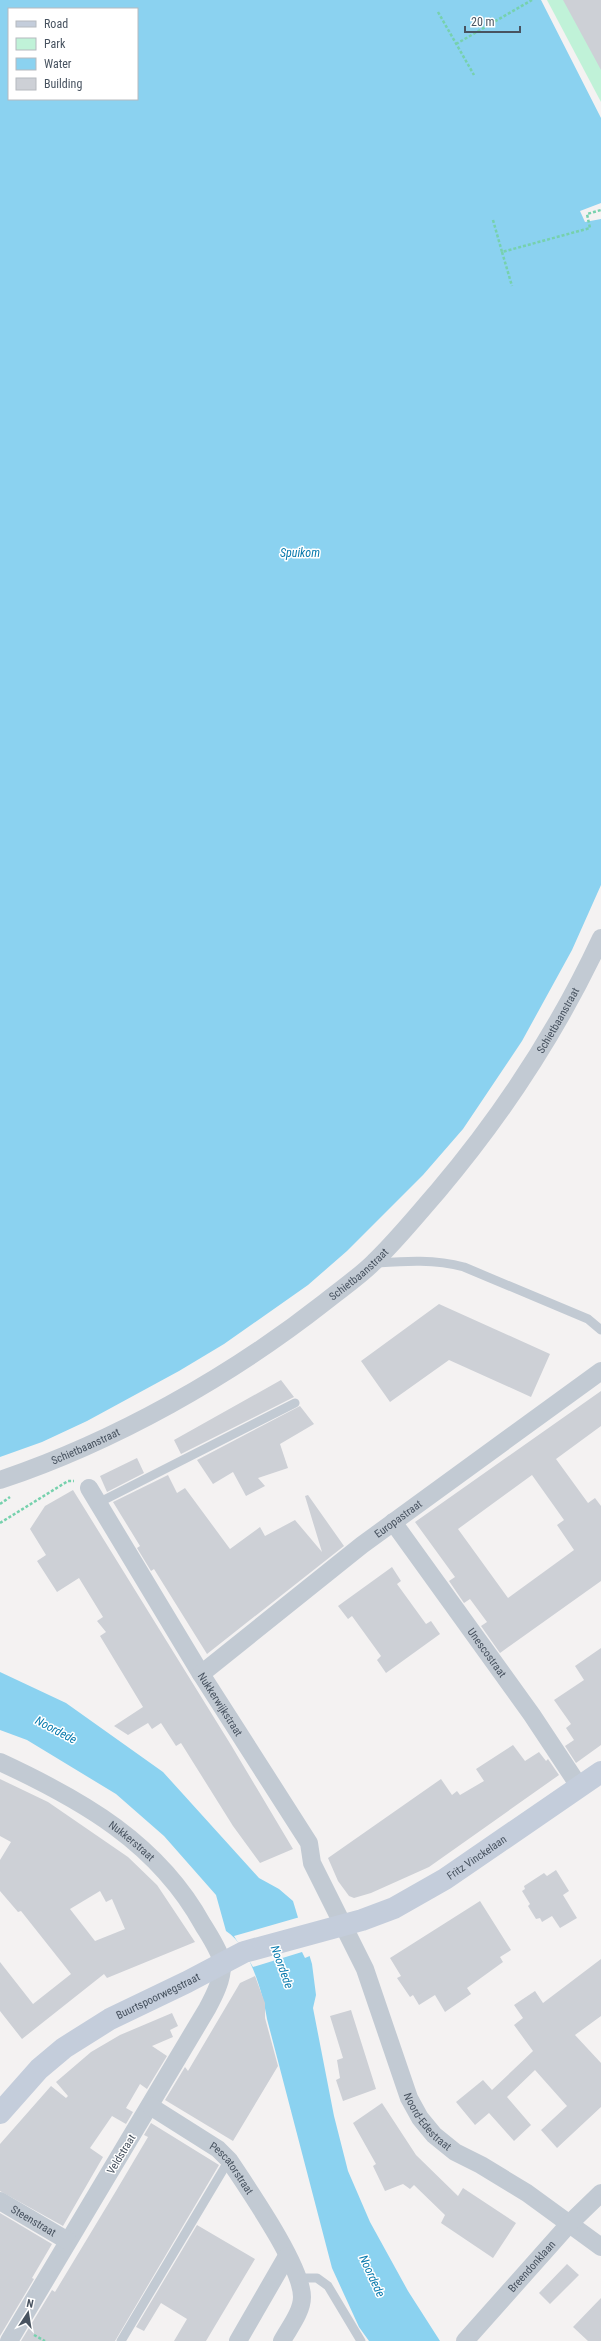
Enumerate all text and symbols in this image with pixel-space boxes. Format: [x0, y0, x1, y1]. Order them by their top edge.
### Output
legend [8, 8, 138, 100]
scale bar [465, 8, 520, 34]
text: 20 m [471, 15, 495, 29]
text: Road [44, 17, 68, 31]
text: Park [44, 37, 66, 51]
text: Water [44, 57, 72, 71]
text: Building [44, 77, 82, 91]
water label: Spuikom [280, 546, 320, 560]
street label: Schietbaanstraat [534, 985, 582, 1056]
street label: Schietbaanstraat [327, 1246, 391, 1303]
street label: Schietbaanstraat [49, 1426, 122, 1467]
street label: Europastraat [372, 1498, 425, 1541]
street label: Unescostraat [465, 1626, 509, 1680]
street label: Nukkerwijkstraat [195, 1670, 245, 1739]
water label: Noordede [33, 1713, 80, 1747]
street label: Nukkerstraat [106, 1818, 157, 1864]
street label: Fritz Vinckelaan [445, 1833, 509, 1883]
water label: Noordede [268, 1944, 296, 1991]
street label: Buurtspoorwegstraat [114, 1970, 202, 2022]
street label: Noord-Edestraat [401, 2091, 454, 2153]
street label: Veldstraat [104, 2132, 138, 2177]
street label: Pescatorstraat [207, 2139, 256, 2197]
street label: Steenstraat [9, 2203, 58, 2239]
street label: Breendonklaan [506, 2238, 558, 2295]
water label: Noordede [356, 2253, 388, 2300]
north arrow [8, 2293, 48, 2333]
text: N [25, 2297, 35, 2311]

